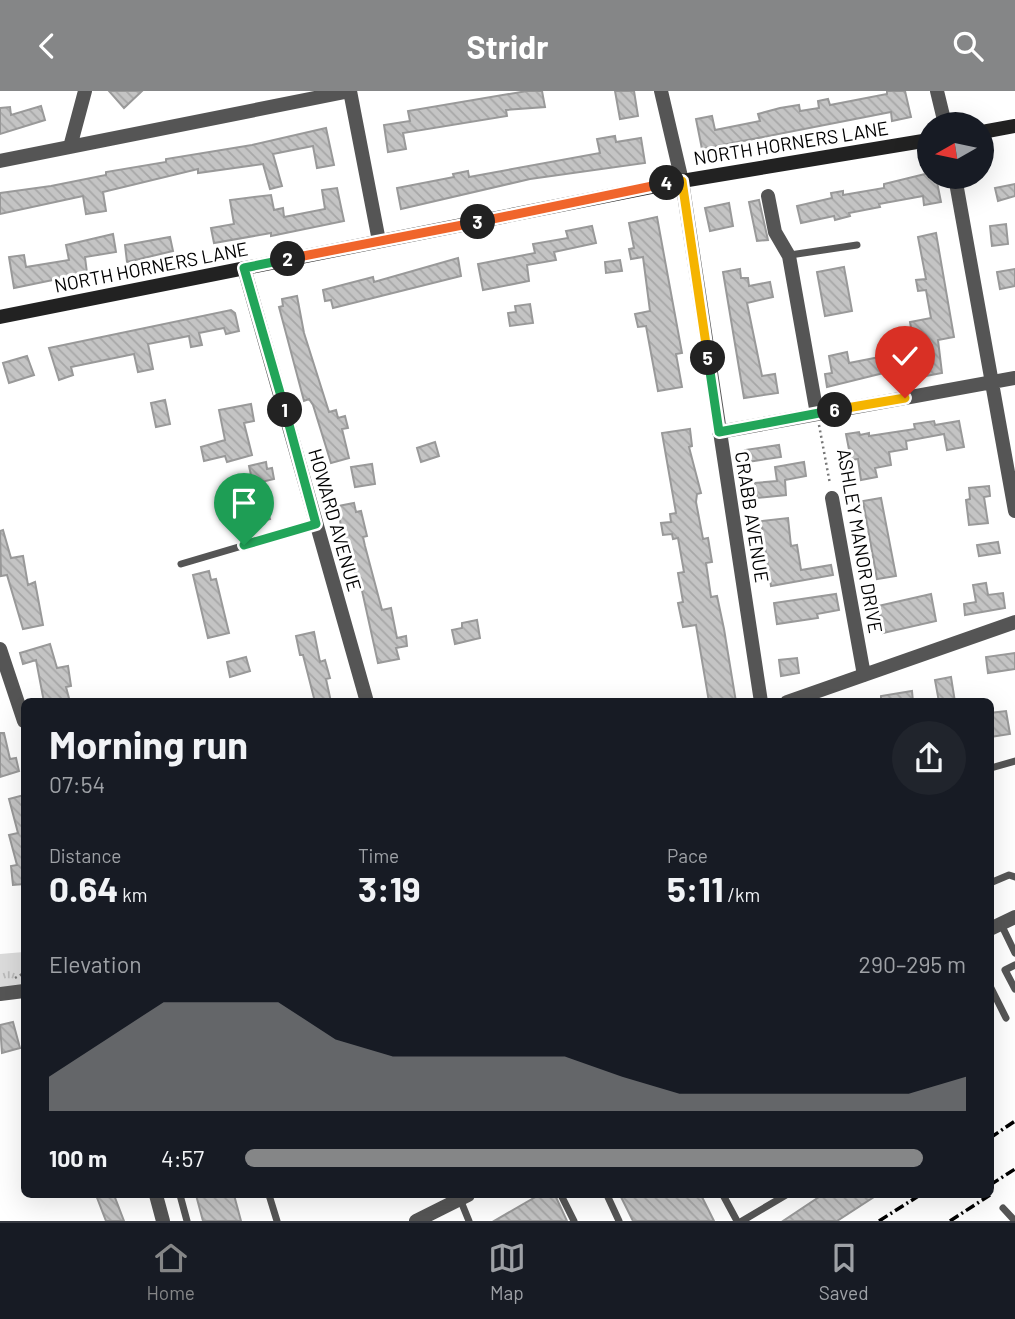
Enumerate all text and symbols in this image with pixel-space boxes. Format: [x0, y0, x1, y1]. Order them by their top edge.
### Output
icon: back [28, 27, 66, 65]
text: Stridr [467, 27, 548, 65]
icon: search [949, 27, 987, 65]
north arrow [917, 112, 994, 189]
map controls [917, 112, 994, 189]
street label: NORTH HORNERS LANE [692, 116, 890, 169]
pin: 4 [650, 165, 684, 201]
text: 4 [661, 171, 672, 194]
pin: 3 [461, 205, 496, 239]
text: 3 [472, 210, 483, 233]
street label: NORTH HORNERS LANE [52, 236, 250, 297]
pin: 2 [270, 241, 306, 277]
text: 2 [282, 247, 293, 270]
pin [875, 326, 935, 398]
icon: check [886, 337, 924, 375]
pin: 5 [690, 341, 726, 375]
text: 5 [702, 346, 713, 369]
pin: 1 [268, 393, 302, 427]
pin: 6 [818, 393, 852, 427]
text: 1 [281, 398, 288, 421]
text: 6 [829, 398, 840, 421]
street label: HOWARD AVENUE [304, 446, 367, 594]
street label: ASHLEY MANOR DRIVE [833, 447, 888, 635]
street label: CRABB AVENUE [731, 450, 774, 584]
pin [214, 473, 274, 545]
icon: arrive [225, 484, 263, 522]
text: Morning run [49, 721, 248, 767]
button: share [892, 721, 966, 795]
text: 07:54 [49, 770, 105, 798]
text: Distance [49, 844, 121, 867]
text: Time [358, 844, 399, 867]
text: Pace [667, 844, 708, 867]
text: 0.64 [49, 867, 118, 909]
text: 3:19 [358, 867, 421, 909]
text: 5:11 [667, 867, 724, 909]
text: km [118, 883, 147, 906]
text: /km [724, 883, 760, 906]
text: Elevation [49, 950, 142, 978]
text: 290–295 m [859, 950, 966, 978]
text: 100 m [49, 1144, 107, 1172]
text: 4:57 [161, 1144, 204, 1172]
tab: Home [146, 1239, 195, 1304]
tab: Map [488, 1239, 526, 1304]
tab: Saved [819, 1239, 869, 1304]

